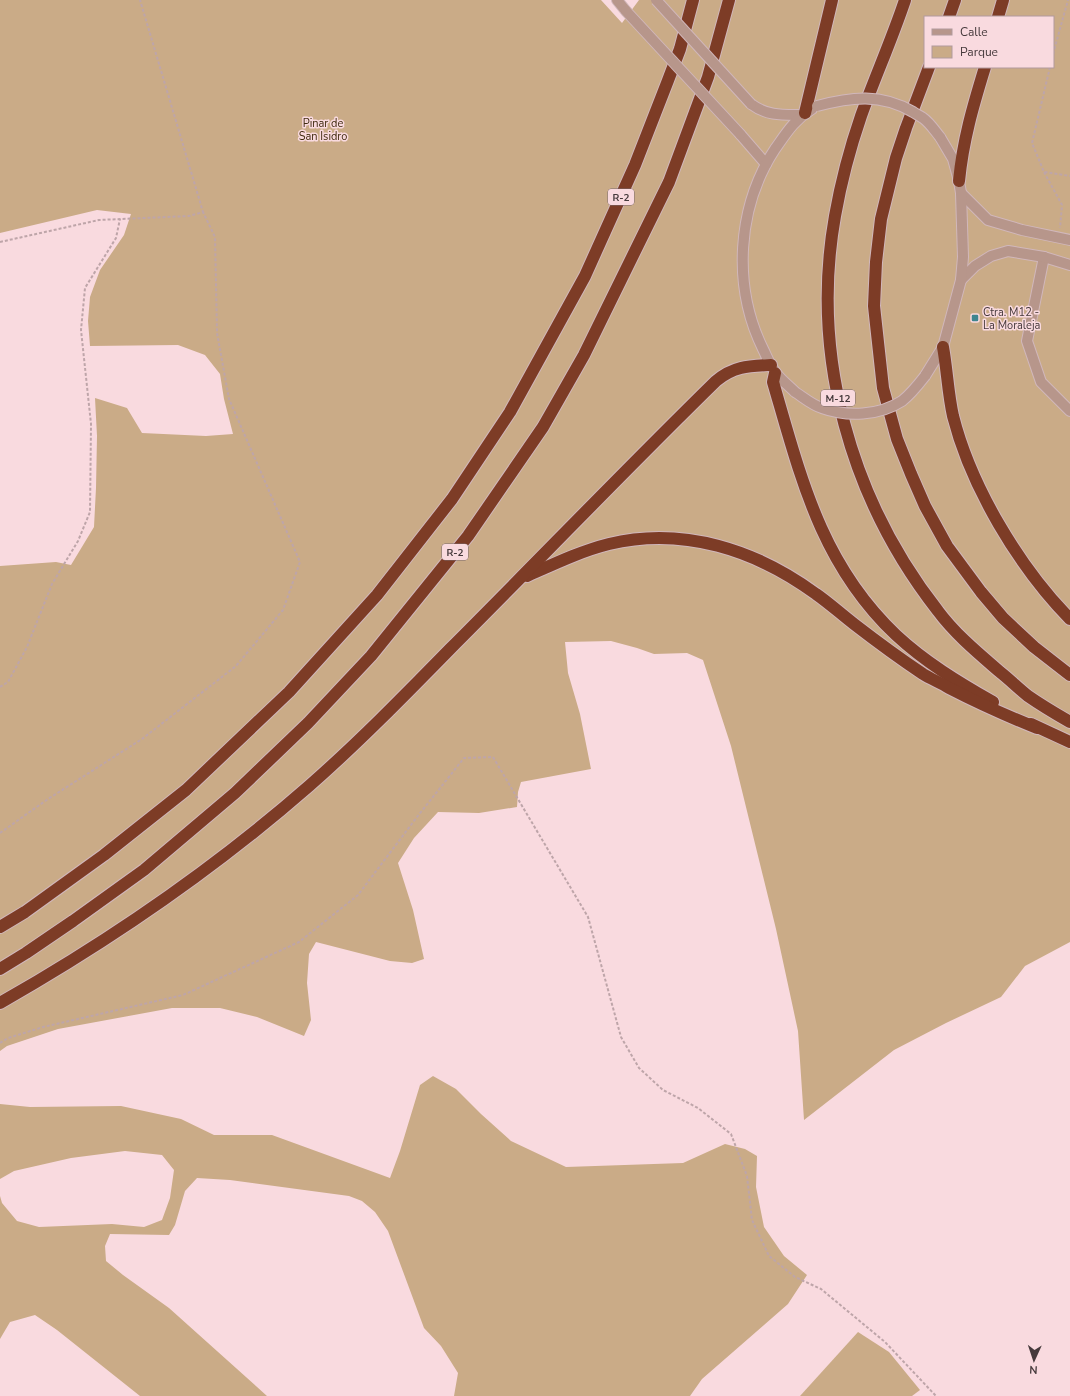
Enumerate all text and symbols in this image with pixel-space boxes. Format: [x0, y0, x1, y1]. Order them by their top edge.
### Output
legend [924, 16, 1054, 68]
text: Calle [960, 24, 988, 40]
text: Parque [960, 44, 998, 60]
park label: Pinar de San Isidro [299, 116, 347, 144]
road number: R-2 [608, 189, 634, 205]
place label: Ctra. M12 - La Moraleja [983, 305, 1041, 333]
marker: Ctra. M12 - La Moraleja [970, 313, 980, 323]
road number: M-12 [821, 390, 855, 406]
road number: R-2 [442, 544, 468, 560]
north arrow [1014, 1340, 1054, 1380]
text: N [1029, 1362, 1038, 1377]

